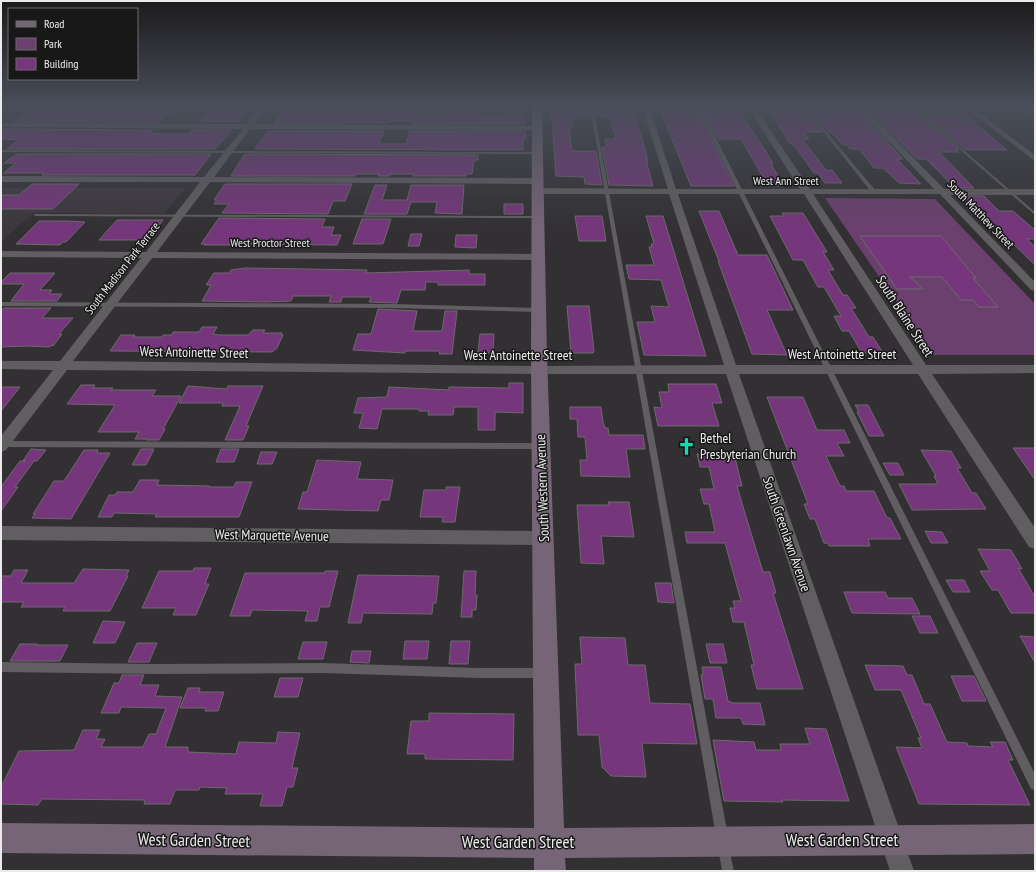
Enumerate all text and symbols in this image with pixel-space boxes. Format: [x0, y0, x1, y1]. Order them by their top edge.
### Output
legend [8, 8, 138, 80]
text: Road [44, 16, 64, 31]
text: Park [44, 36, 62, 51]
text: Building [44, 56, 79, 71]
street label: West Ann Street [753, 173, 820, 188]
street label: South Matthew Street [944, 176, 1018, 252]
street label: South Madison Park Terrace [81, 219, 163, 317]
street label: West Proctor Street [230, 235, 310, 250]
street label: South Blaine Street [872, 272, 938, 360]
street label: West Antoinette Street [139, 342, 249, 362]
street label: West Antoinette Street [788, 345, 896, 363]
street label: West Antoinette Street [464, 346, 572, 364]
place label: Bethel Presbyterian Church [700, 429, 796, 463]
street label: South Western Avenue [531, 434, 553, 542]
church icon: Bethel Presbyterian Church [677, 436, 697, 456]
street label: South Greenlawn Avenue [759, 474, 815, 594]
street label: West Marquette Avenue [215, 525, 329, 545]
street label: West Garden Street [138, 828, 251, 852]
street label: West Garden Street [786, 829, 898, 851]
street label: West Garden Street [462, 831, 574, 853]

